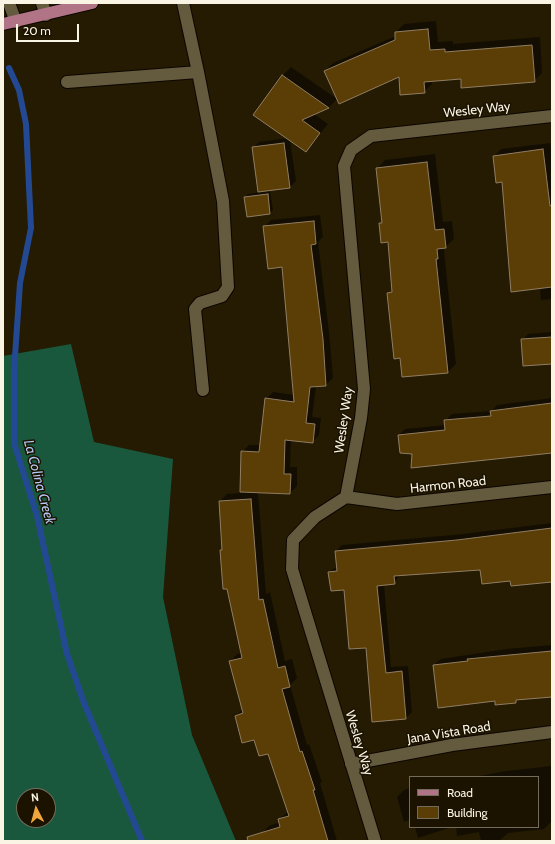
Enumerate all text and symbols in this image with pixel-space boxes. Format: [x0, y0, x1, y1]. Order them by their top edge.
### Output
scale bar [18, 16, 81, 42]
text: 20 m [23, 23, 51, 38]
street label: Wesley Way [443, 99, 511, 121]
street label: Wesley Way [332, 386, 356, 454]
water label: La Colina Creek [20, 438, 58, 526]
street label: Harmon Road [409, 473, 487, 497]
street label: Wesley Way [342, 709, 376, 777]
street label: Jana Vista Road [406, 719, 492, 747]
legend [409, 776, 539, 828]
text: Road [447, 785, 473, 800]
north arrow [16, 788, 56, 828]
text: N [30, 790, 39, 804]
text: Building [447, 805, 488, 820]

